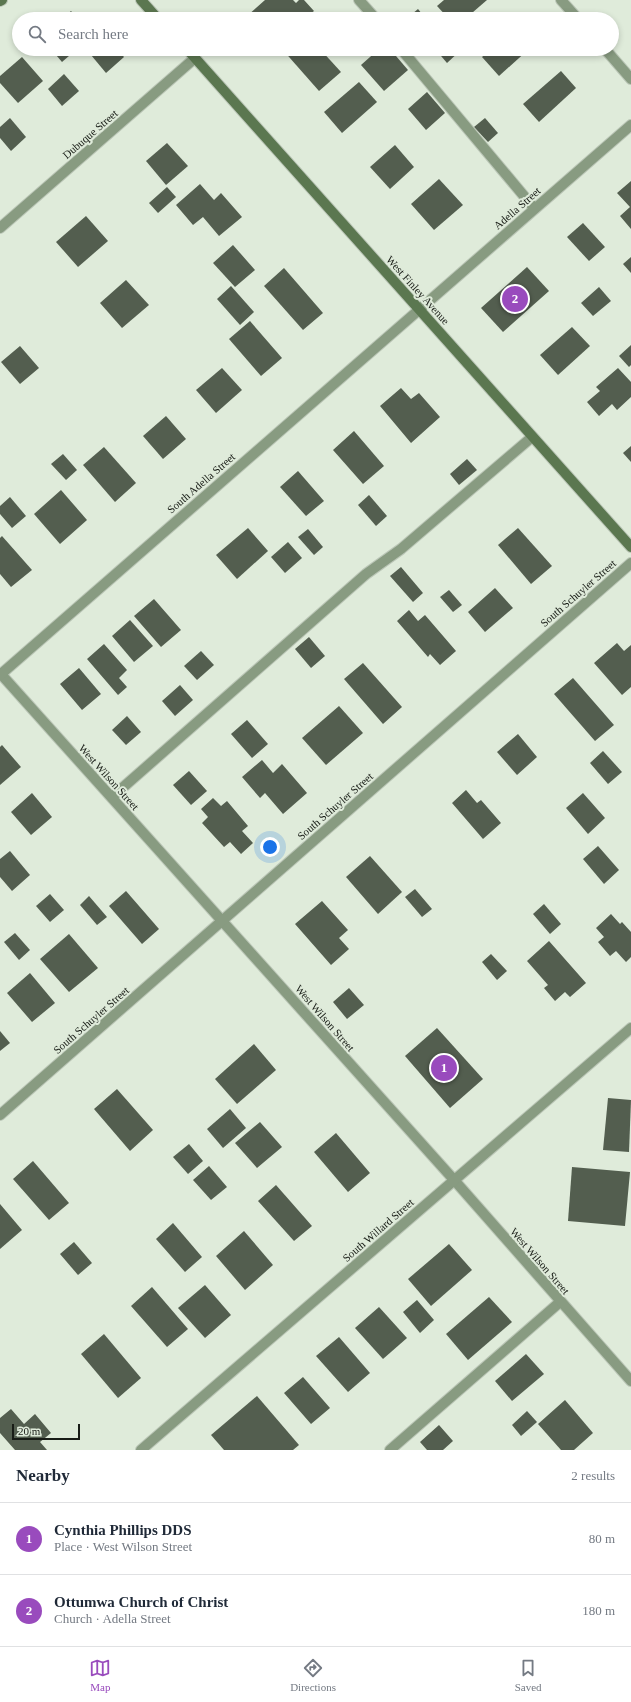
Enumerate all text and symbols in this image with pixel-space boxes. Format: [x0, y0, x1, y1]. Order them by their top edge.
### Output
search box [12, 12, 619, 56]
icon: search [26, 23, 48, 45]
text: Search here [58, 26, 128, 42]
street label: Dubuque Street [60, 107, 120, 161]
street label: Adella Street [491, 185, 543, 231]
street label: West Finley Avenue [384, 253, 452, 327]
pin: 2 [502, 284, 528, 314]
street label: South Adella Street [165, 450, 237, 516]
street label: South Schuyler Street [538, 557, 618, 629]
street label: West Wilson Street [76, 742, 142, 812]
street label: South Schuyler Street [295, 770, 375, 842]
your location [260, 837, 280, 857]
street label: West Wilson Street [293, 982, 357, 1054]
street label: South Schuyler Street [51, 984, 131, 1056]
pin: 1 [431, 1053, 457, 1083]
street label: South Willard Street [340, 1196, 416, 1264]
street label: West Wilson Street [508, 1225, 572, 1297]
scale bar [12, 1422, 80, 1441]
text: 20 m [18, 1425, 40, 1437]
text: Nearby [16, 1466, 70, 1485]
text: 2 results [571, 1468, 615, 1483]
text: Cynthia Phillips DDS [54, 1522, 192, 1538]
text: 1 [26, 1531, 32, 1546]
text: 80 m [589, 1531, 615, 1546]
text: Place · West Wilson Street [54, 1539, 192, 1554]
text: Ottumwa Church of Christ [54, 1594, 228, 1610]
text: 2 [26, 1603, 32, 1618]
text: 180 m [582, 1603, 615, 1618]
text: Church · Adella Street [54, 1611, 171, 1626]
tab: Map [89, 1657, 111, 1693]
tab: Directions [290, 1657, 336, 1693]
tab: Saved [515, 1657, 542, 1693]

